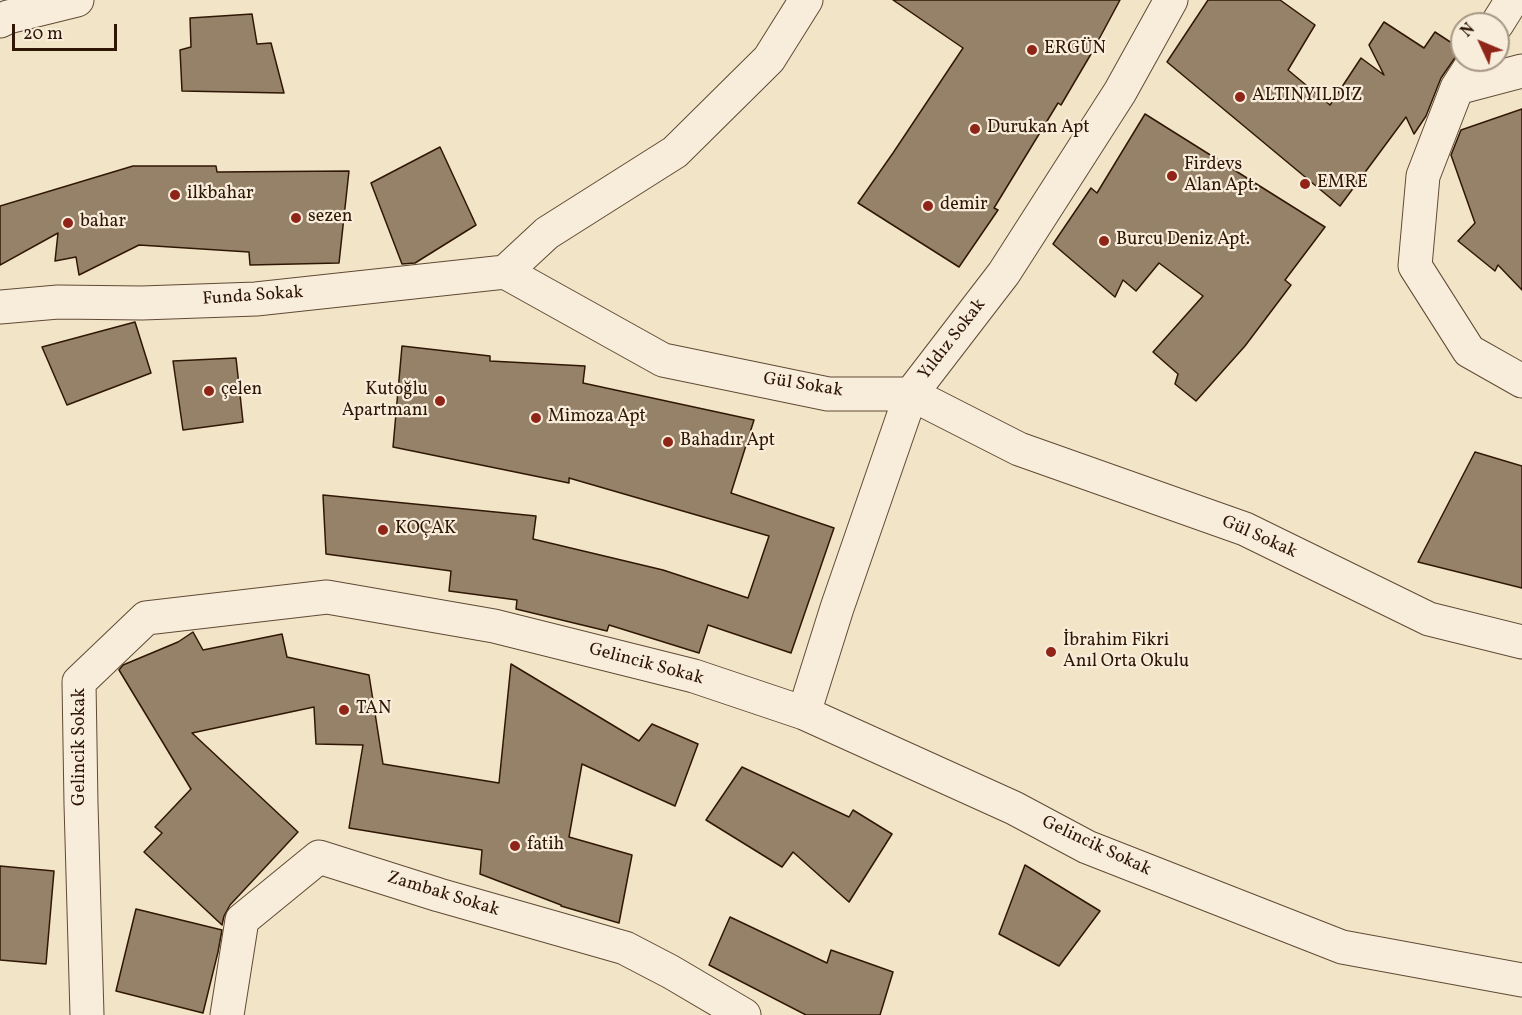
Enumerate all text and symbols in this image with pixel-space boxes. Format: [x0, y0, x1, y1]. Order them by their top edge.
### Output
scale bar [15, 12, 120, 50]
north arrow [1450, 12, 1510, 72]
text: N [1457, 19, 1480, 43]
text: 20 m [23, 22, 63, 47]
place label: ERGÜN [1044, 39, 1106, 61]
marker: ERGÜN [1025, 43, 1039, 57]
place label: ALTINYILDIZ [1252, 86, 1362, 108]
marker: ALTINYILDIZ [1233, 90, 1247, 104]
place label: Durukan Apt [987, 118, 1090, 140]
marker: Durukan Apt [968, 122, 982, 136]
place label: Firdevs Alan Apt. [1184, 155, 1258, 198]
marker: Firdevs Alan Apt. [1165, 169, 1179, 183]
place label: EMRE [1317, 173, 1368, 195]
marker: EMRE [1298, 177, 1312, 191]
place label: ilkbahar [187, 184, 254, 206]
marker: ilkbahar [168, 188, 182, 202]
place label: demir [940, 195, 988, 217]
marker: demir [921, 199, 935, 213]
place label: sezen [308, 207, 353, 229]
marker: sezen [289, 211, 303, 225]
place label: bahar [80, 212, 126, 234]
marker: bahar [61, 216, 75, 230]
place label: Burcu Deniz Apt. [1116, 230, 1250, 252]
marker: Burcu Deniz Apt. [1097, 234, 1111, 248]
street label: Funda Sokak [202, 283, 304, 311]
street label: Yıldız Sokak [915, 295, 991, 385]
street label: Gül Sokak [762, 369, 844, 403]
place label: çelen [221, 380, 262, 402]
place label: Kutoğlu Apartmanı [342, 380, 428, 422]
marker: çelen [202, 384, 216, 398]
marker: Kutoğlu Apartmanı [433, 394, 447, 408]
place label: Mimoza Apt [548, 407, 646, 429]
marker: Mimoza Apt [529, 411, 543, 425]
place label: Bahadır Apt [680, 431, 775, 453]
marker: Bahadır Apt [661, 435, 675, 449]
street label: Gül Sokak [1218, 512, 1300, 564]
place label: KOÇAK [395, 519, 456, 541]
marker: KOÇAK [376, 523, 390, 537]
place label: İbrahim Fikri Anıl Orta Okulu [1063, 631, 1189, 674]
street label: Gelincik Sokak [586, 639, 706, 691]
marker: İbrahim Fikri Anıl Orta Okulu [1044, 645, 1058, 659]
street label: Gelincik Sokak [70, 688, 92, 806]
place label: TAN [356, 699, 391, 721]
marker: TAN [337, 703, 351, 717]
street label: Gelincik Sokak [1038, 812, 1154, 882]
place label: fatih [527, 835, 564, 857]
marker: fatih [508, 839, 522, 853]
street label: Zambak Sokak [384, 868, 502, 922]

